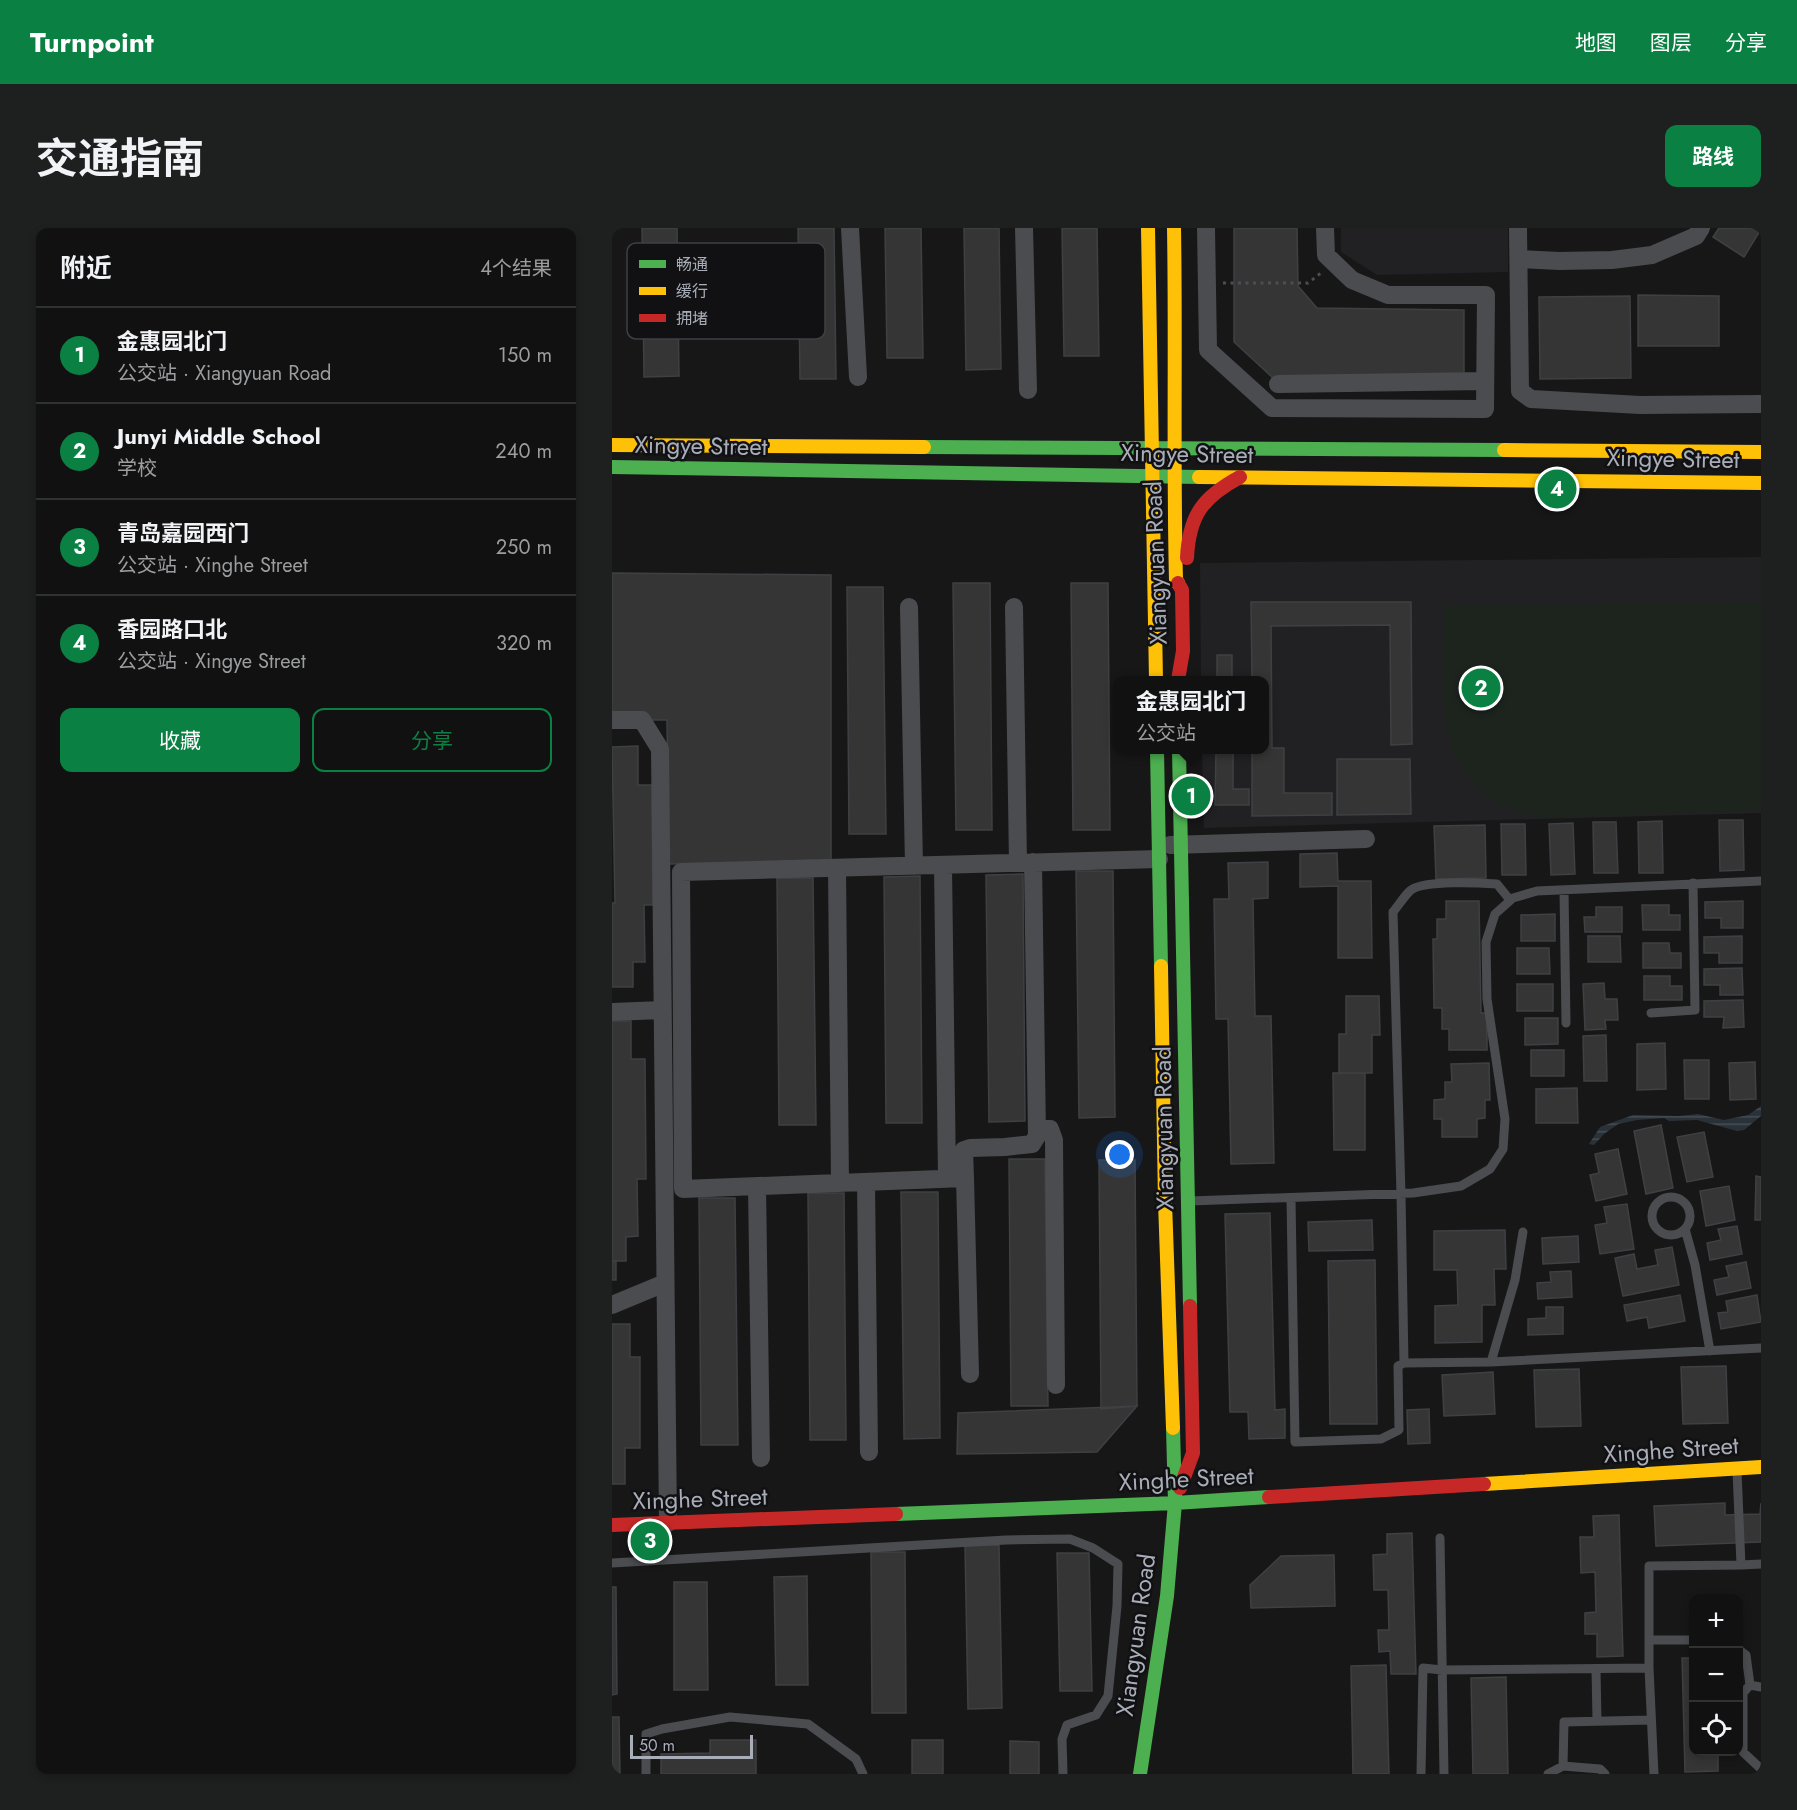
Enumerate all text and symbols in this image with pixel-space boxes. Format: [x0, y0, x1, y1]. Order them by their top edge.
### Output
text: Turnpoint [30, 22, 154, 63]
text: 地图 [1575, 28, 1617, 58]
text: 图层 [1650, 28, 1692, 58]
text: 分享 [1725, 28, 1767, 58]
button: 路线 [1665, 125, 1761, 187]
text: 交通指南 [36, 128, 204, 189]
legend [627, 243, 825, 339]
text: 附近 [60, 249, 112, 287]
text: 畅通 [676, 253, 708, 276]
text: 4个结果 [480, 254, 552, 283]
text: 缓行 [676, 280, 708, 303]
text: 拥堵 [676, 307, 708, 330]
text: 金惠园北门 [117, 325, 227, 357]
text: 1 [74, 341, 85, 370]
text: 150 m [498, 341, 552, 370]
text: 公交站 · Xiangyuan Road [117, 359, 331, 388]
text: Junyi Middle School [117, 420, 321, 452]
street label: Xingye Street [634, 427, 768, 464]
street label: Xingye Street [1120, 435, 1254, 472]
text: 2 [73, 437, 86, 466]
text: 240 m [495, 437, 552, 466]
street label: Xingye Street [1606, 440, 1740, 477]
text: 学校 [117, 454, 157, 483]
pin: 4 [1538, 466, 1576, 512]
street label: Xiangyuan Road [1135, 481, 1176, 645]
text: 青岛嘉园西门 [117, 517, 249, 549]
text: 3 [73, 533, 86, 562]
text: 250 m [496, 533, 552, 562]
text: 公交站 · Xinghe Street [117, 551, 308, 580]
text: 香园路口北 [117, 613, 227, 645]
text: 4 [73, 629, 86, 658]
text: 320 m [496, 629, 552, 658]
text: 公交站 · Xingye Street [117, 647, 306, 676]
pin: 2 [1462, 666, 1500, 710]
popup [1113, 676, 1269, 754]
text: 金惠园北门 [1136, 685, 1246, 717]
button: 收藏 [60, 708, 300, 772]
button: 分享 [312, 708, 552, 772]
text: 公交站 [1136, 719, 1196, 748]
pin: 1 [1172, 774, 1210, 818]
street label: Xiangyuan Road [1145, 1046, 1182, 1210]
your location [1105, 1140, 1134, 1169]
street label: Xinghe Street [1602, 1427, 1740, 1472]
street label: Xinghe Street [1118, 1457, 1255, 1500]
street label: Xinghe Street [632, 1479, 768, 1518]
pin: 3 [630, 1518, 669, 1564]
street label: Xiangyuan Road [1107, 1551, 1164, 1718]
map controls [1689, 1594, 1743, 1756]
button: + [1689, 1594, 1743, 1648]
button: − [1689, 1648, 1743, 1702]
button: locate [1689, 1702, 1743, 1756]
scale bar [630, 1732, 753, 1760]
text: 50 m [639, 1734, 675, 1757]

